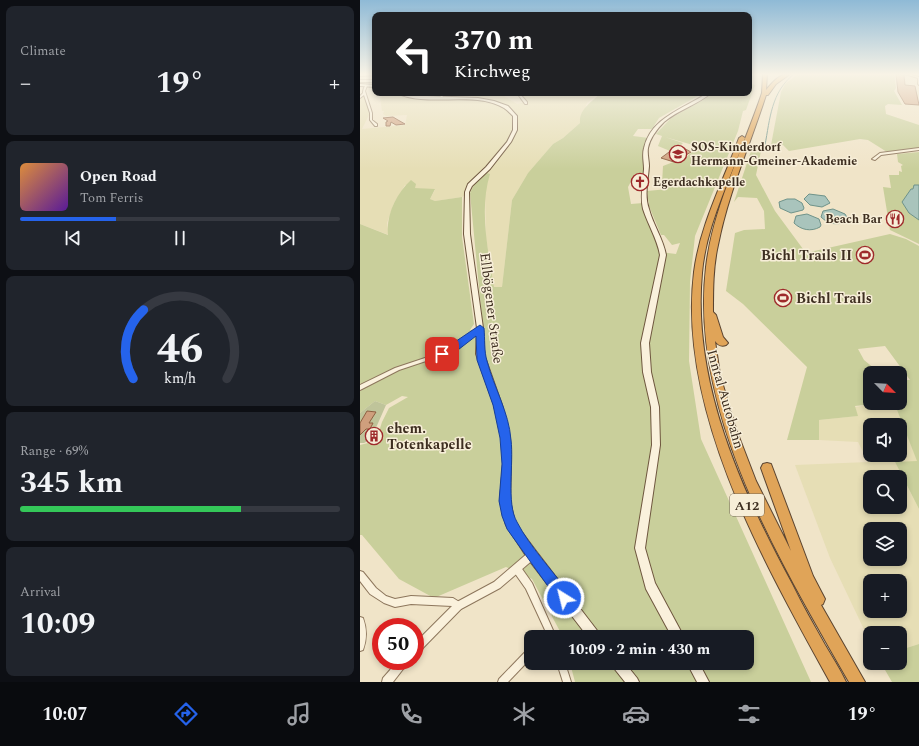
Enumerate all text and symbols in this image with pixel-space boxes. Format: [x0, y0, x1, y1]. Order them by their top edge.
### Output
text: 370 m [454, 19, 533, 62]
icon: left [388, 28, 440, 80]
text: Climate [20, 41, 66, 61]
text: Kirchweg [454, 58, 531, 85]
text: 19° [156, 60, 204, 106]
text: − [20, 67, 31, 100]
text: + [329, 67, 340, 100]
place label: SOS-Kinderdorf Hermann-Gmeiner-Akademie [691, 138, 857, 171]
school or university icon: SOS-Kinderdorf Hermann-Gmeiner-Akademie [668, 144, 688, 164]
text: Open Road [80, 165, 157, 188]
church icon: Egerdachkapelle [630, 172, 650, 192]
place label: Egerdachkapelle [653, 173, 745, 192]
text: Tom Ferris [80, 188, 143, 208]
restaurant icon: Beach Bar [885, 209, 905, 229]
place label: Beach Bar [825, 210, 883, 229]
icon: previous [62, 227, 84, 249]
icon: pause [169, 227, 191, 249]
icon: next [276, 227, 298, 249]
place label: Bichl Trails II [761, 245, 852, 266]
sports icon: Bichl Trails II [855, 245, 875, 265]
street label: Ellbögener Straße [474, 251, 509, 365]
sports icon: Bichl Trails [773, 288, 793, 308]
place label: Bichl Trails [796, 288, 872, 309]
text: 46 [157, 318, 203, 381]
pin [425, 337, 459, 371]
icon: arrive [431, 343, 453, 365]
street label: Inntal Autobahn [701, 347, 750, 451]
north arrow [863, 366, 907, 410]
map controls [863, 366, 907, 670]
text: km/h [164, 368, 196, 390]
place label: ehem. Totenkapelle [387, 418, 472, 455]
button: sound [863, 418, 907, 462]
building icon: ehem. Totenkapelle [364, 426, 384, 446]
text: Range · 69% [20, 441, 88, 461]
text: 345 km [20, 460, 123, 506]
button: search [863, 470, 907, 514]
road number: A12 [730, 494, 764, 516]
button: layers [863, 522, 907, 566]
button: + [863, 574, 907, 618]
position arrow [543, 577, 585, 619]
text: Arrival [20, 582, 61, 602]
text: 10:09 [20, 601, 95, 647]
speed limit sign: 50 [372, 618, 424, 670]
button: − [863, 626, 907, 670]
text: 10:09 · 2 min · 430 m [568, 638, 710, 661]
icon: directions [172, 700, 200, 728]
icon: music [285, 700, 313, 728]
icon: phone [397, 700, 425, 728]
icon: climate [510, 700, 538, 728]
icon: car [622, 700, 650, 728]
icon: filters [735, 700, 763, 728]
text: 10:07 [42, 701, 88, 728]
text: 19° [847, 701, 877, 728]

